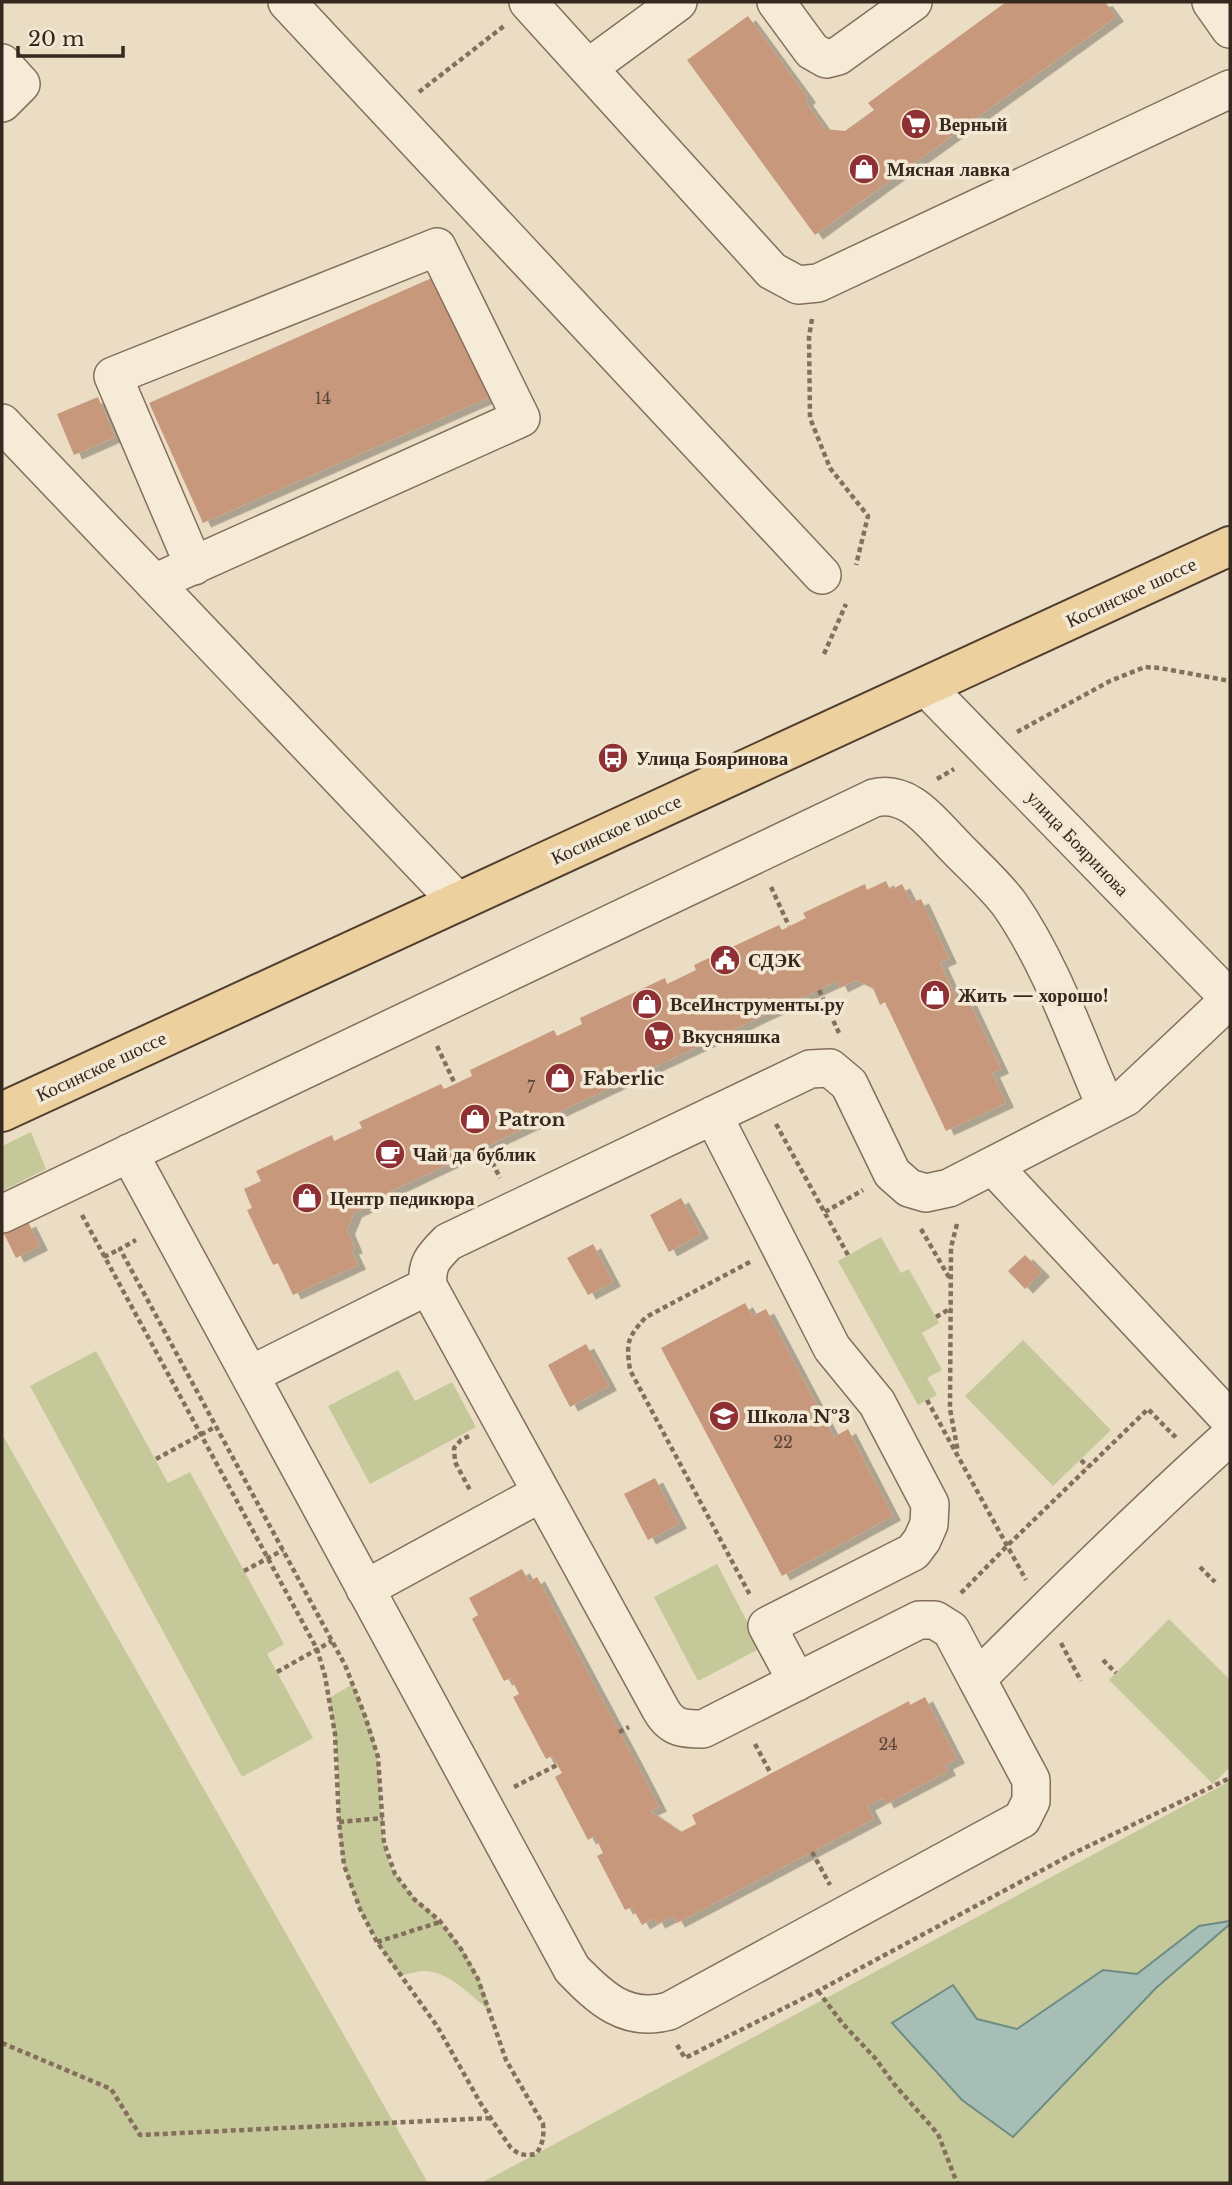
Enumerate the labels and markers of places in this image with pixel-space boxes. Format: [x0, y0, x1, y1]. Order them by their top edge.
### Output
supermarket icon: Верный [899, 107, 933, 141]
place label: Верный [939, 113, 1007, 136]
shop icon: Мясная лавка [847, 152, 881, 186]
place label: Мясная лавка [887, 158, 1011, 181]
bus stop icon: Улица Бояринова [596, 741, 630, 775]
place label: Улица Бояринова [636, 747, 789, 770]
public building icon: СДЭК [708, 943, 742, 977]
place label: СДЭК [748, 949, 801, 972]
shop icon: Жить — хорошо! [918, 978, 952, 1012]
place label: Жить — хорошо! [958, 984, 1109, 1007]
shop icon: ВсеИнструменты.ру [630, 987, 664, 1021]
place label: ВсеИнструменты.ру [670, 993, 845, 1016]
supermarket icon: Вкусняшка [642, 1019, 676, 1053]
place label: Вкусняшка [682, 1025, 781, 1048]
shop icon: Faberlic [543, 1061, 577, 1095]
place label: Faberlic [583, 1067, 664, 1090]
shop icon: Patron [458, 1102, 492, 1136]
place label: Patron [498, 1108, 566, 1131]
cafe icon: Чай да бублик [373, 1137, 407, 1171]
place label: Чай да бублик [413, 1143, 536, 1166]
shop icon: Центр педикюра [290, 1181, 324, 1215]
place label: Центр педикюра [330, 1187, 475, 1210]
school or university icon: Школа №3 [707, 1399, 741, 1433]
place label: Школа №3 [747, 1405, 850, 1428]

